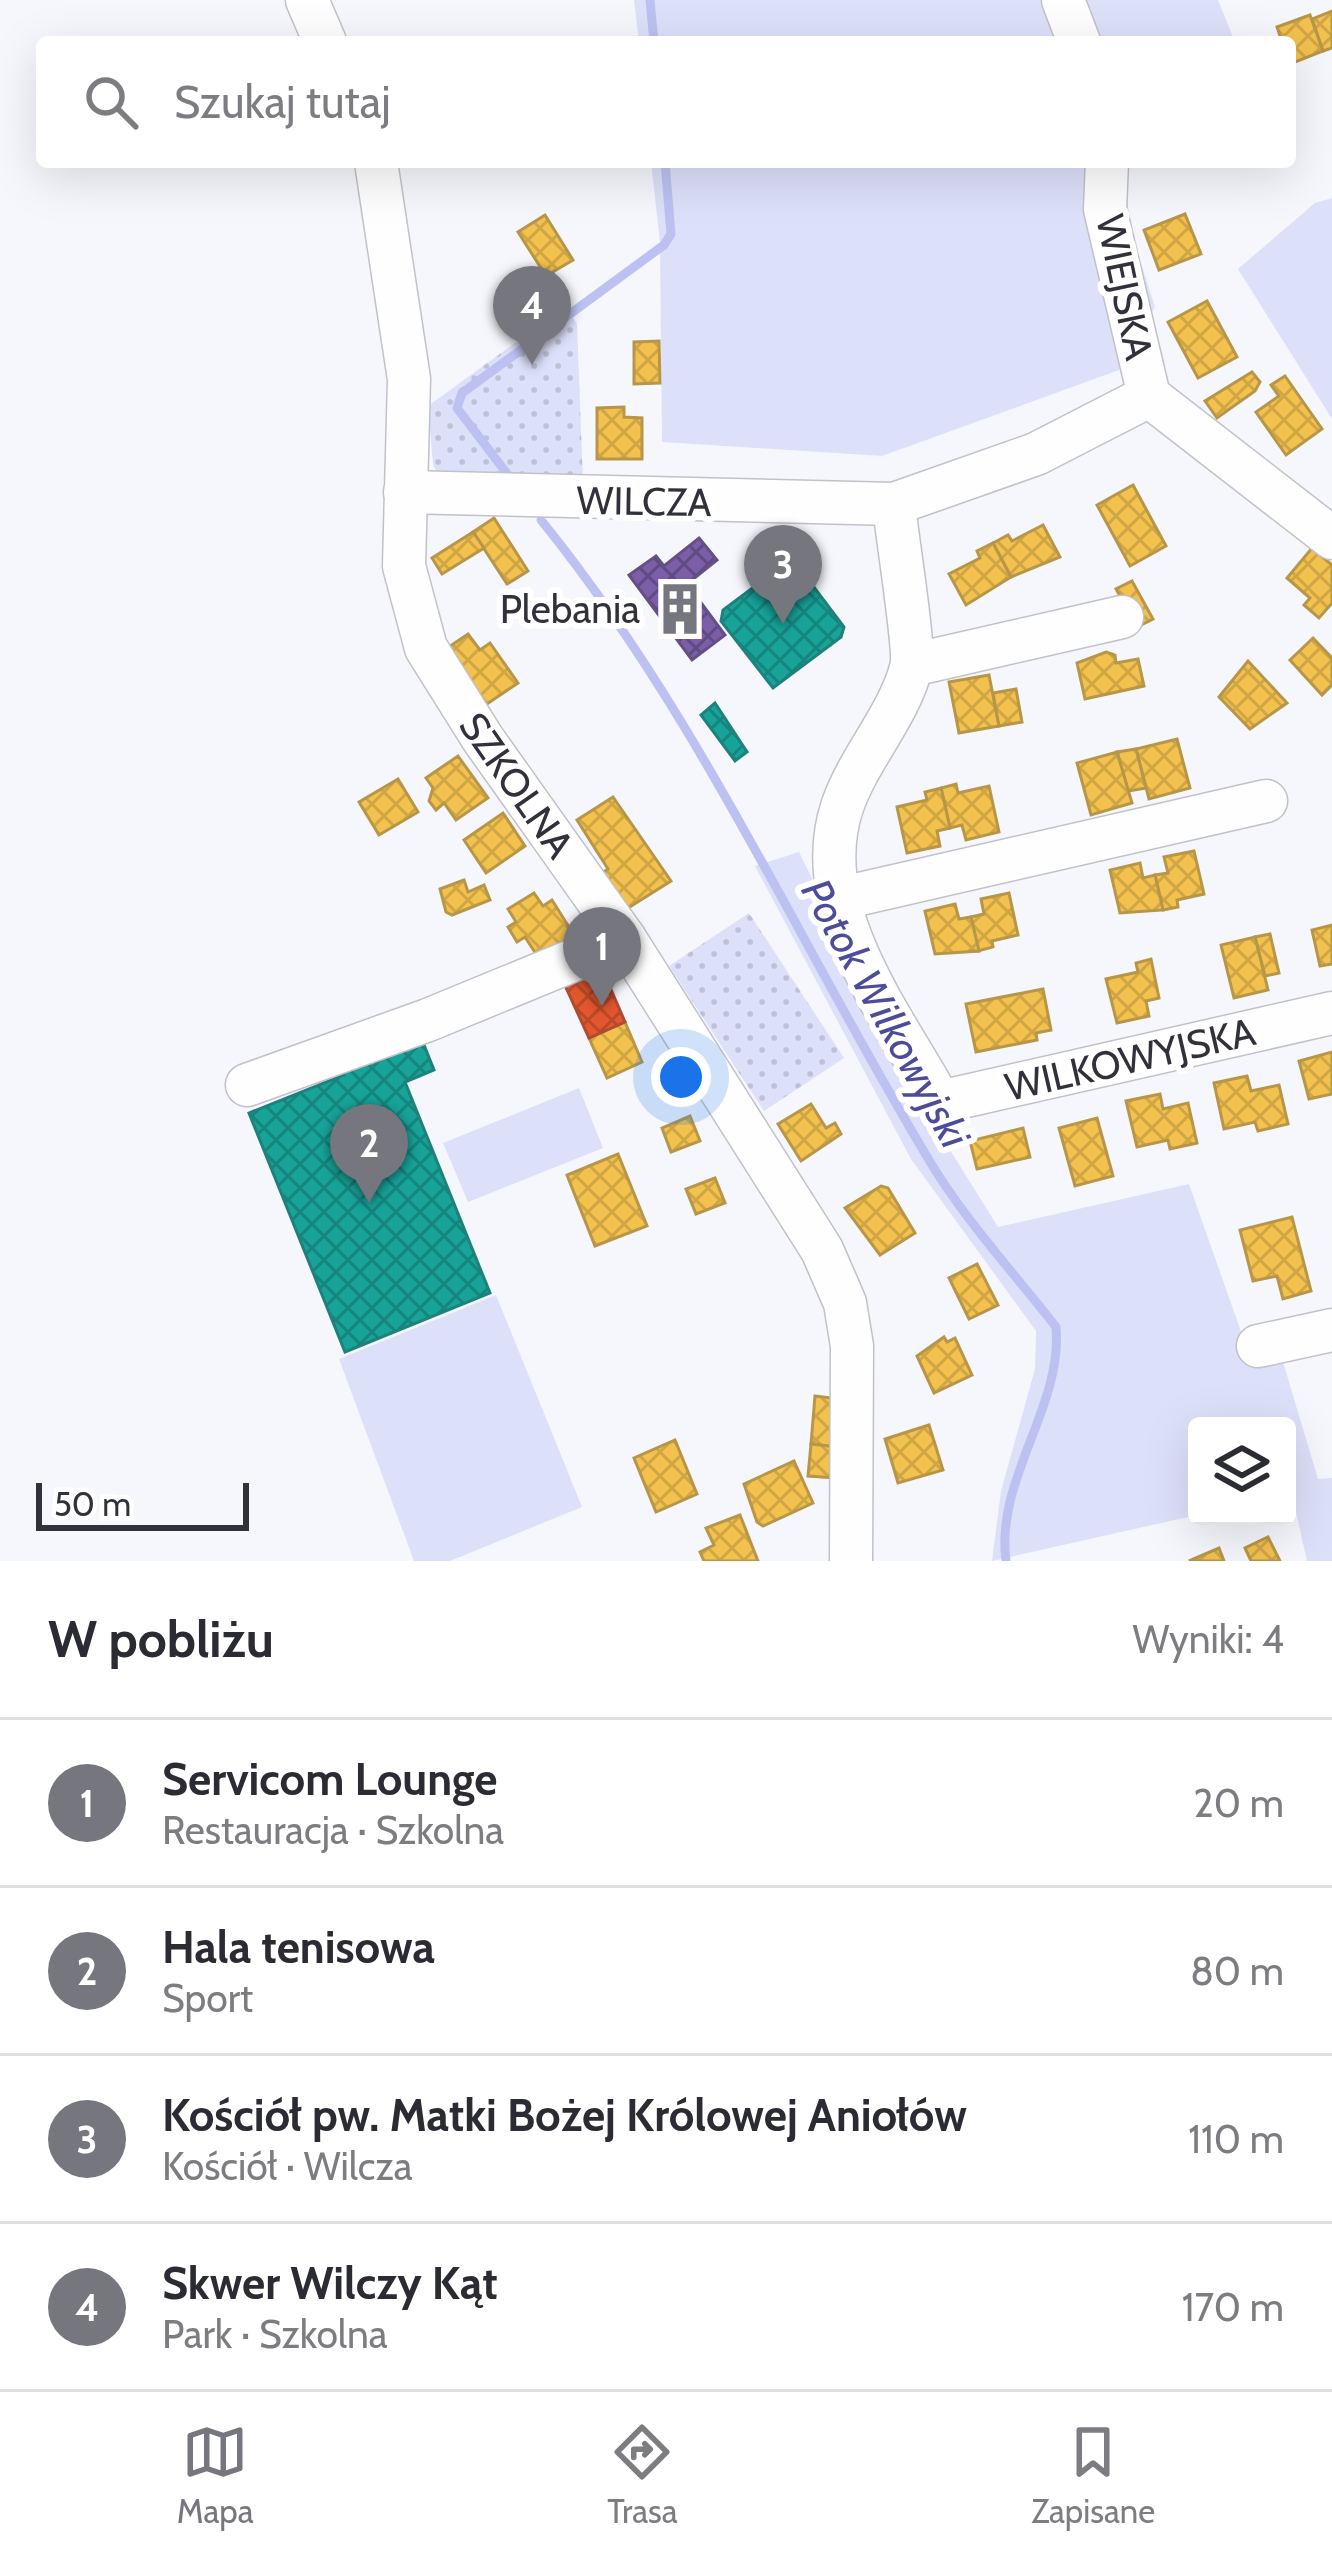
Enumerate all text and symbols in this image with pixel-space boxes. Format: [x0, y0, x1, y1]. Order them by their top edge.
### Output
search box [36, 36, 1296, 168]
icon: search [78, 69, 144, 135]
text: Szukaj tutaj [174, 75, 391, 129]
street label: WIEJSKA [1086, 210, 1164, 364]
pin: 4 [493, 266, 571, 365]
street label: WILCZA [576, 476, 712, 526]
pin: 3 [744, 525, 822, 624]
building icon: Plebania [651, 580, 709, 638]
place label: Plebania [500, 585, 640, 633]
street label: SZKOLNA [450, 703, 584, 867]
water label: Potok Wilkowyjski [791, 869, 982, 1158]
pin: 1 [563, 907, 641, 1006]
street label: WILKOWYJSKA [1000, 1007, 1260, 1111]
your location [651, 1047, 711, 1107]
pin: 2 [330, 1104, 408, 1203]
map controls [1188, 1417, 1296, 1525]
button: layers [1188, 1417, 1296, 1525]
scale bar [36, 1477, 249, 1530]
text: 50 m [54, 1484, 131, 1524]
text: W pobliżu [48, 1608, 274, 1670]
text: Wyniki: 4 [1132, 1615, 1284, 1663]
text: Servicom Lounge [162, 1752, 498, 1806]
text: 1 [80, 1779, 94, 1827]
text: 20 m [1193, 1779, 1284, 1827]
text: Restauracja · Szkolna [162, 1806, 504, 1854]
text: Hala tenisowa [162, 1920, 435, 1974]
text: 2 [77, 1947, 97, 1995]
text: 80 m [1190, 1947, 1284, 1995]
text: Sport [162, 1974, 253, 2022]
text: Kościół pw. Matki Bożej Królowej Aniołów [162, 2088, 967, 2142]
text: 3 [76, 2115, 98, 2163]
text: 110 m [1188, 2115, 1284, 2163]
text: Kościół · Wilcza [162, 2142, 413, 2190]
text: Skwer Wilczy Kąt [162, 2256, 498, 2310]
text: 4 [75, 2283, 99, 2331]
text: 170 m [1182, 2283, 1284, 2331]
text: Park · Szkolna [162, 2310, 388, 2358]
tab: Mapa [177, 2419, 254, 2531]
tab: Trasa [607, 2419, 678, 2531]
tab: Zapisane [1031, 2419, 1155, 2531]

